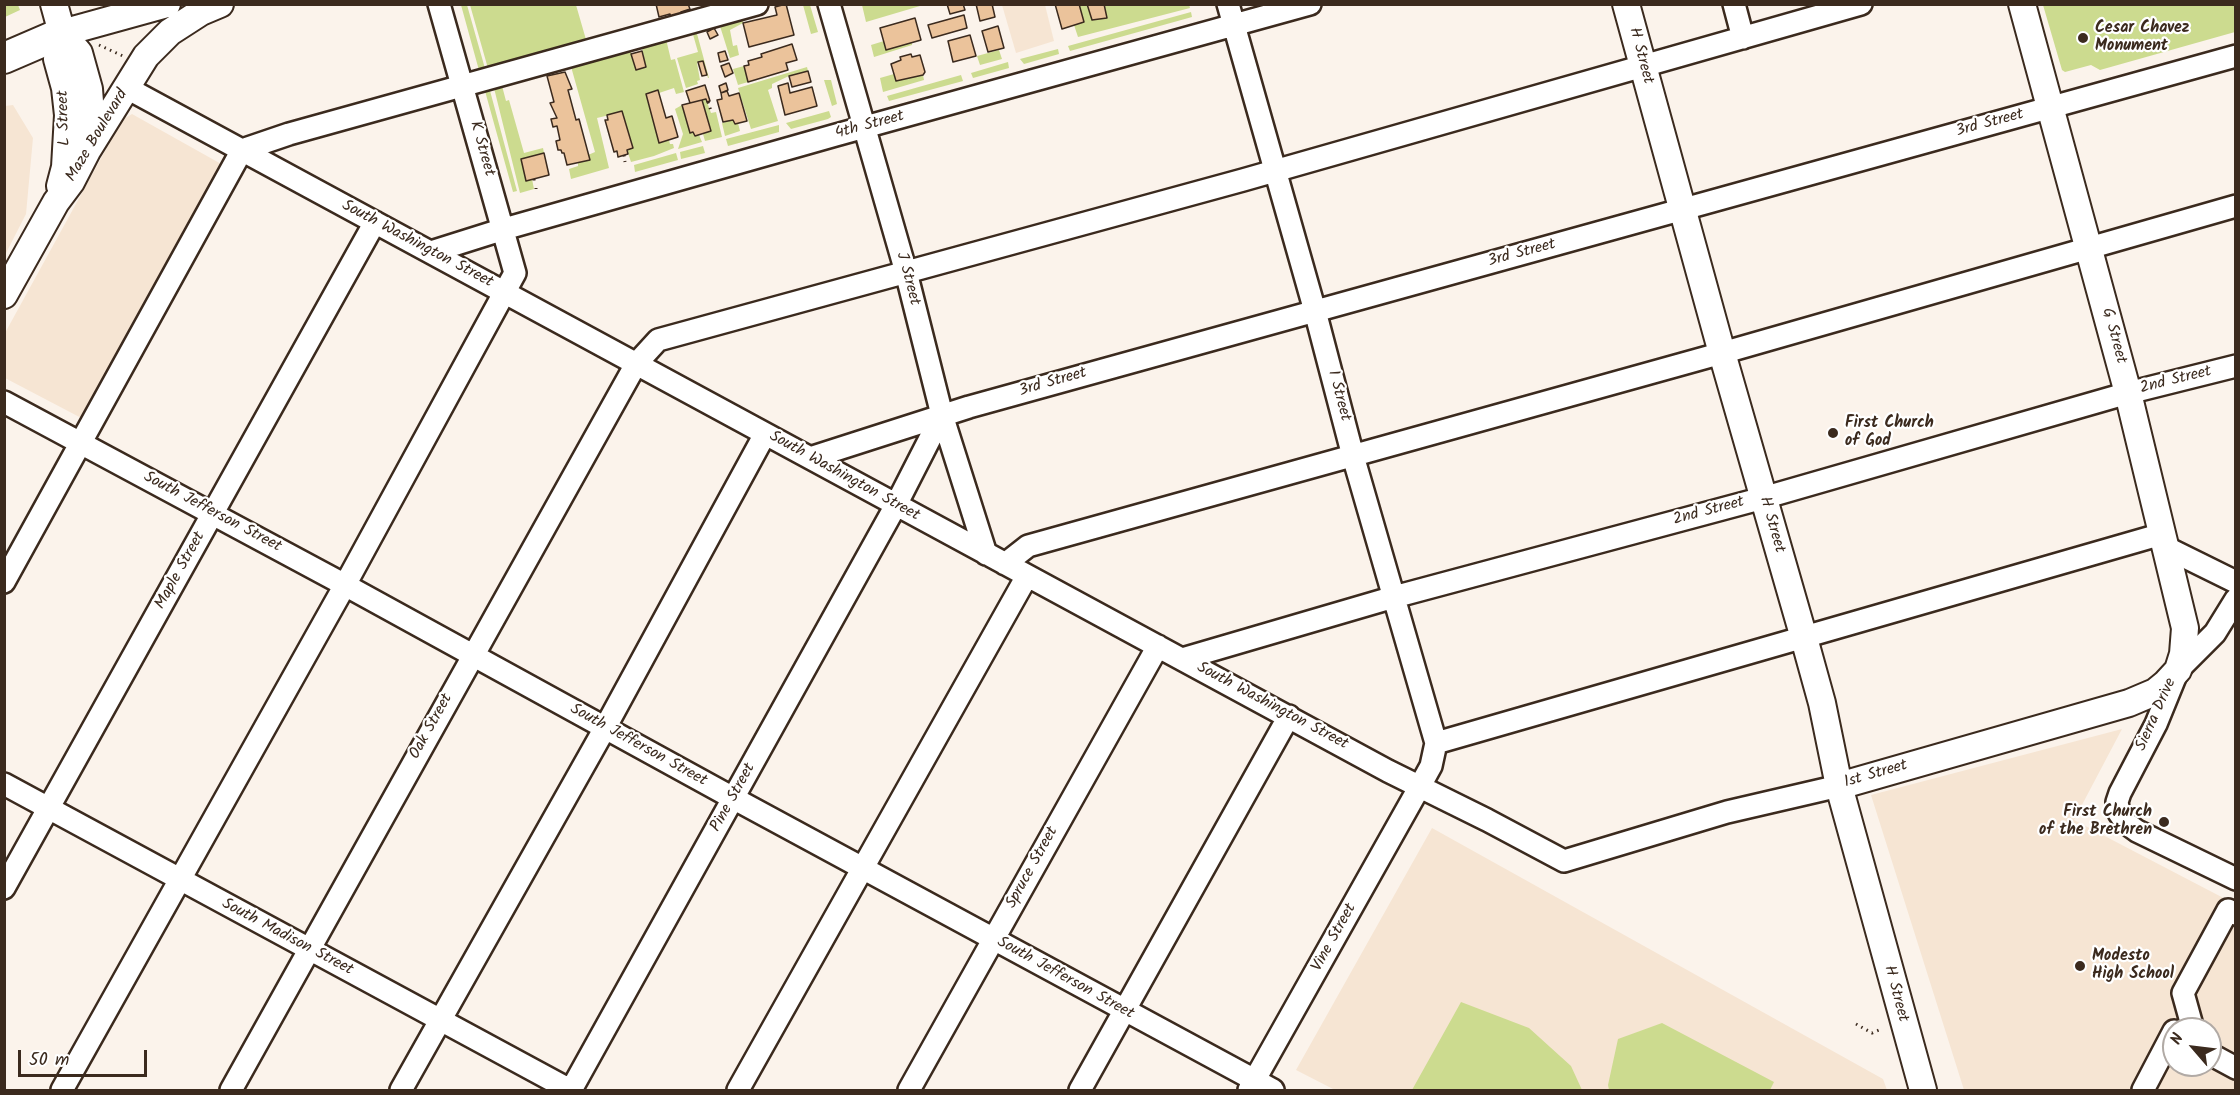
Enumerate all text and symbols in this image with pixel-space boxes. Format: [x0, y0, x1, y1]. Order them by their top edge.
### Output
place label: Cesar Chavez Monument [2095, 19, 2190, 57]
street label: H Street [1623, 26, 1657, 86]
marker: Cesar Chavez Monument [2076, 31, 2090, 45]
street label: Maze Boulevard [63, 86, 133, 186]
street label: L Street [54, 90, 76, 146]
street label: 3rd Street [1954, 106, 2026, 142]
street label: 4th Street [833, 108, 907, 144]
street label: K Street [464, 119, 498, 179]
street label: South Washington Street [338, 197, 496, 293]
street label: 3rd Street [1486, 236, 1558, 272]
street label: J Street [891, 250, 923, 308]
street label: G Street [2096, 306, 2130, 366]
street label: 2nd Street [2138, 363, 2214, 399]
street label: 3rd Street [1017, 364, 1089, 402]
street label: I Street [1322, 368, 1354, 424]
place label: First Church of God [1845, 414, 1934, 452]
marker: First Church of God [1826, 426, 1840, 440]
street label: South Washington Street [765, 428, 923, 526]
street label: South Jefferson Street [140, 469, 284, 557]
street label: 2nd Street [1671, 493, 1747, 531]
street label: H Street [1754, 495, 1788, 555]
street label: Maple Street [152, 529, 210, 613]
street label: South Washington Street [1193, 659, 1351, 755]
street label: Sierra Drive [2132, 676, 2182, 754]
street label: Oak Street [406, 691, 458, 763]
street label: South Jefferson Street [566, 700, 710, 792]
street label: 1st Street [1842, 757, 1910, 793]
street label: Pine Street [707, 760, 761, 836]
place label: First Church of the Brethren [2039, 803, 2152, 841]
marker: First Church of the Brethren [2157, 815, 2171, 829]
street label: Spruce Street [1003, 824, 1063, 912]
street label: South Madison Street [218, 895, 356, 981]
street label: Vine Street [1308, 901, 1362, 975]
street label: South Jefferson Street [993, 933, 1137, 1025]
place label: Modesto High School [2092, 947, 2174, 985]
marker: Modesto High School [2073, 959, 2087, 973]
street label: H Street [1878, 964, 1912, 1024]
north arrow [2162, 1017, 2222, 1077]
text: N [2164, 1029, 2191, 1050]
scale bar [21, 1038, 150, 1076]
text: 50 m [29, 1046, 69, 1075]

